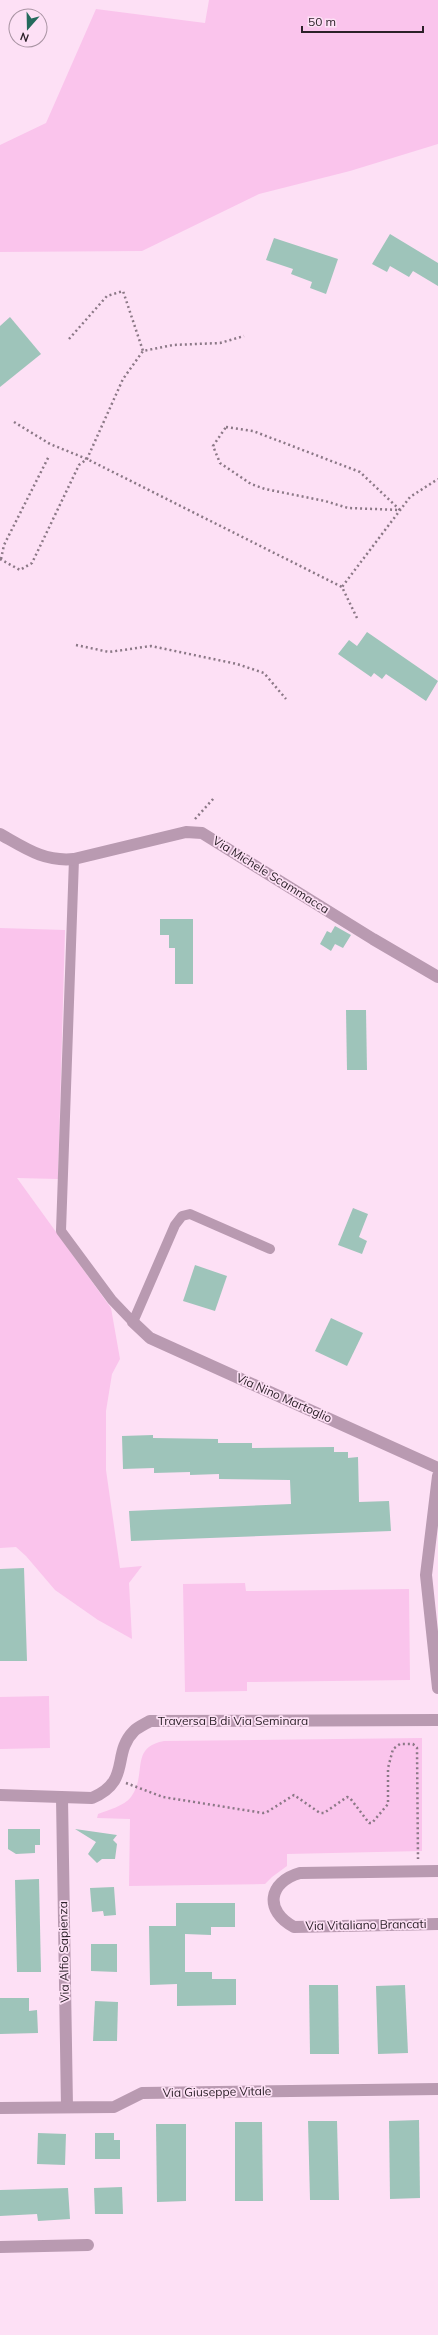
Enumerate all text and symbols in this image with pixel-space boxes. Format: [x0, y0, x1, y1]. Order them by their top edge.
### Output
north arrow [8, 8, 48, 48]
scale bar [302, 8, 423, 34]
text: 50 m [308, 14, 336, 29]
text: N [18, 29, 31, 45]
street label: Via Michele Scammacca [210, 833, 332, 917]
street label: Via Nino Martoglio [234, 1370, 335, 1425]
street label: Traversa B di Via Seminara [158, 1713, 308, 1728]
street label: Via Alfio Sapienza [55, 1901, 72, 2003]
street label: Via Vitaliano Brancati [305, 1916, 427, 1933]
street label: Via Giuseppe Vitale [163, 2083, 271, 2100]

